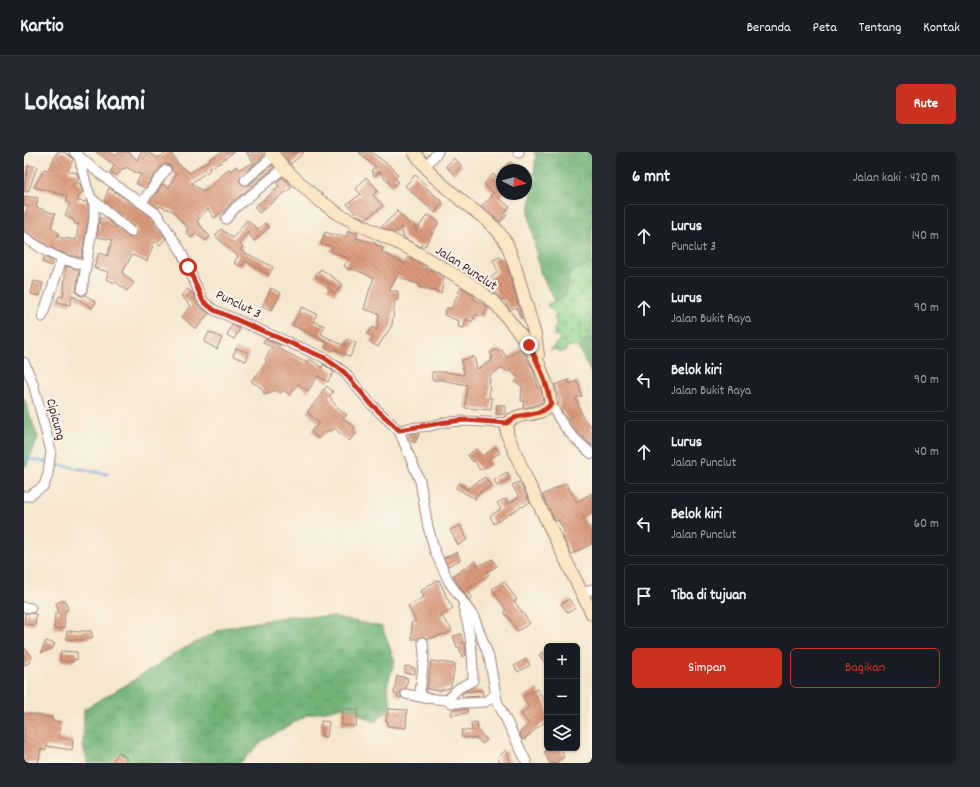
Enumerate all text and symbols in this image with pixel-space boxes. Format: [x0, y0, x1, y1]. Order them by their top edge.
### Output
text: Kartio [20, 14, 64, 41]
text: Beranda [746, 18, 791, 38]
text: Peta [813, 18, 837, 38]
text: Tentang [859, 18, 901, 38]
text: Kontak [923, 18, 960, 38]
text: Lokasi kami [24, 84, 145, 124]
button: Rute [896, 84, 956, 124]
north arrow [496, 164, 532, 200]
text: 6 mnt [632, 166, 670, 190]
text: Jalan kaki · 420 m [853, 169, 940, 188]
text: Lurus [671, 216, 702, 238]
icon: ahead [633, 225, 655, 247]
text: 140 m [912, 227, 939, 246]
text: Punclut 3 [671, 238, 716, 257]
street label: Jalan Punclut [431, 241, 501, 296]
route start [179, 258, 197, 276]
street label: Punclut 3 [212, 285, 264, 324]
text: Lurus [671, 288, 702, 310]
icon: ahead [633, 297, 655, 319]
text: 90 m [914, 299, 939, 318]
text: Jalan Bukit Raya [671, 310, 751, 329]
route end [520, 336, 538, 354]
text: Belok kiri [671, 360, 722, 382]
icon: left [633, 369, 655, 391]
text: 90 m [914, 371, 939, 390]
text: Jalan Bukit Raya [671, 382, 751, 401]
street label: Cipicung [40, 396, 70, 443]
text: Lurus [671, 432, 702, 454]
icon: ahead [633, 441, 655, 463]
text: 40 m [915, 443, 939, 462]
text: Jalan Punclut [671, 454, 736, 473]
text: Belok kiri [671, 504, 722, 526]
icon: left [633, 513, 655, 535]
text: 60 m [914, 515, 939, 534]
text: Jalan Punclut [671, 526, 736, 545]
icon: arrive [633, 585, 655, 607]
text: Tiba di tujuan [671, 585, 746, 607]
map controls [544, 643, 580, 751]
button: + [544, 643, 580, 679]
button: Simpan [632, 648, 782, 688]
button: Bagikan [790, 648, 940, 688]
button: − [544, 679, 580, 715]
button: layers [544, 715, 580, 751]

